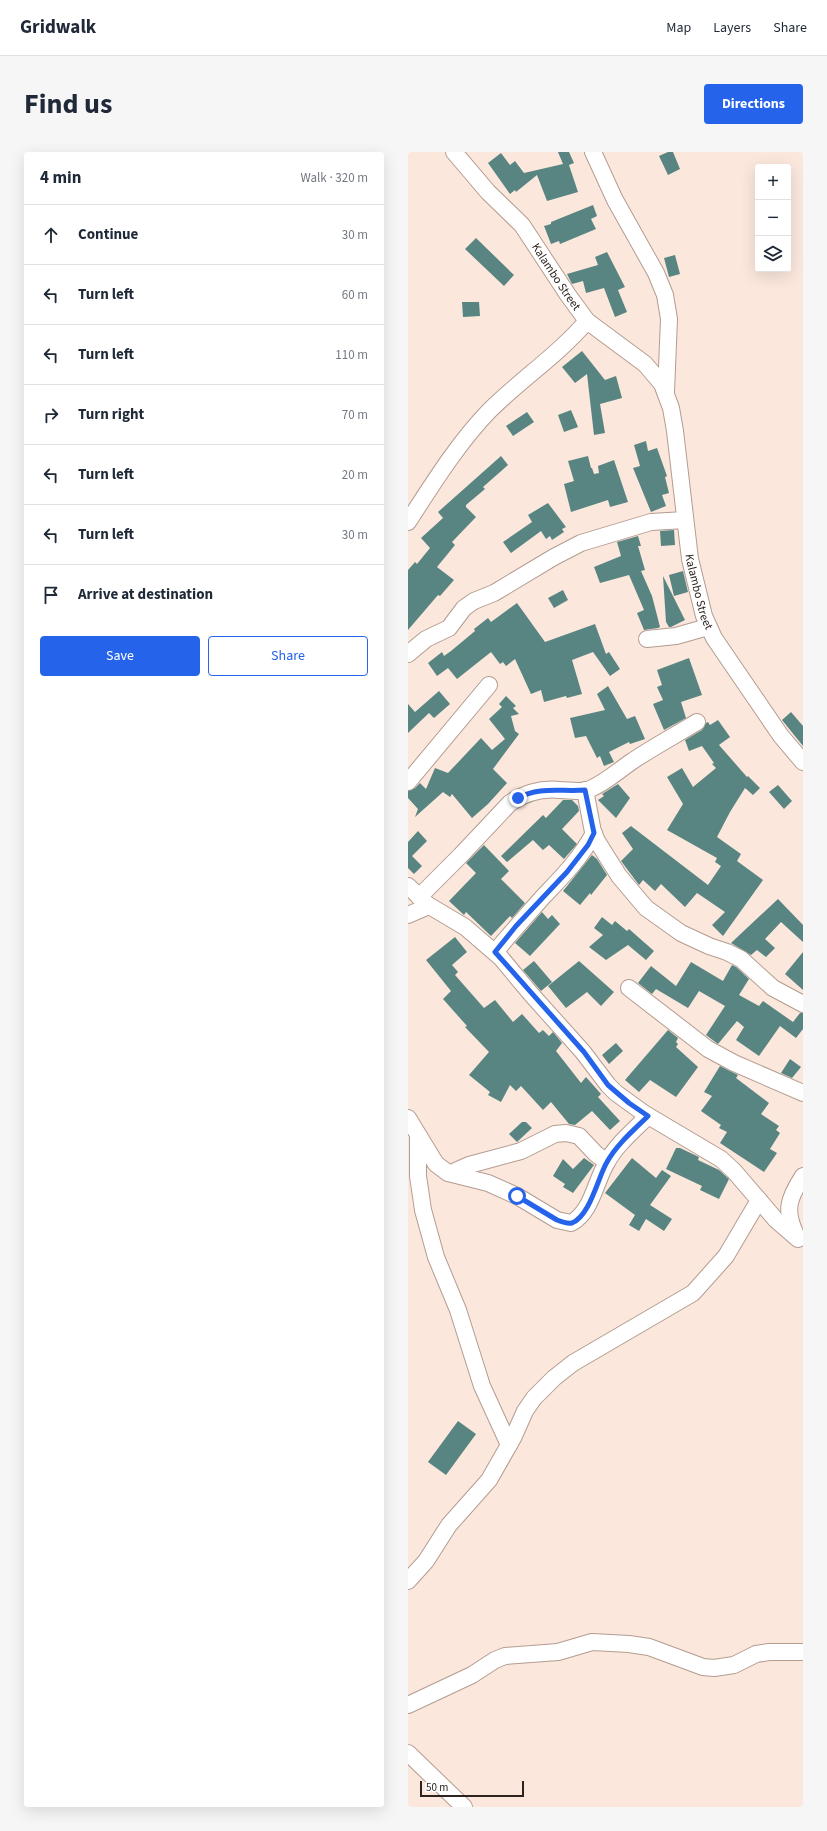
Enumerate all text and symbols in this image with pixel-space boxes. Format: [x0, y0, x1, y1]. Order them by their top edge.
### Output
text: Gridwalk [20, 14, 96, 41]
text: Map [666, 18, 691, 38]
text: Layers [713, 18, 751, 38]
text: Share [773, 18, 807, 38]
text: Find us [24, 84, 112, 124]
button: Directions [704, 84, 803, 124]
map controls [755, 164, 791, 272]
button: + [755, 164, 791, 200]
text: 4 min [40, 166, 81, 190]
text: Walk · 320 m [300, 169, 368, 187]
button: − [755, 200, 791, 236]
icon: ahead [40, 224, 62, 246]
text: Continue [78, 224, 138, 245]
text: 30 m [342, 226, 368, 244]
button: layers [755, 236, 791, 272]
street label: Kalambo Street [528, 240, 585, 314]
icon: left [40, 284, 62, 306]
text: Turn left [78, 284, 134, 305]
text: 60 m [342, 286, 368, 304]
icon: left [40, 344, 62, 366]
text: Turn left [78, 344, 134, 365]
text: 110 m [335, 346, 368, 364]
icon: right [40, 404, 62, 426]
text: Turn right [78, 404, 144, 425]
text: 70 m [342, 406, 368, 424]
icon: left [40, 464, 62, 486]
text: Turn left [78, 464, 134, 485]
text: 20 m [342, 466, 368, 484]
icon: left [40, 524, 62, 546]
text: Turn left [78, 524, 134, 545]
text: 30 m [342, 526, 368, 544]
street label: Kalambo Street [681, 553, 718, 632]
icon: arrive [40, 584, 62, 606]
text: Arrive at destination [78, 584, 213, 605]
button: Save [40, 636, 200, 676]
button: Share [208, 636, 368, 676]
route end [509, 789, 527, 807]
route start [508, 1187, 526, 1205]
scale bar [420, 1779, 524, 1798]
text: 50 m [426, 1780, 448, 1795]

